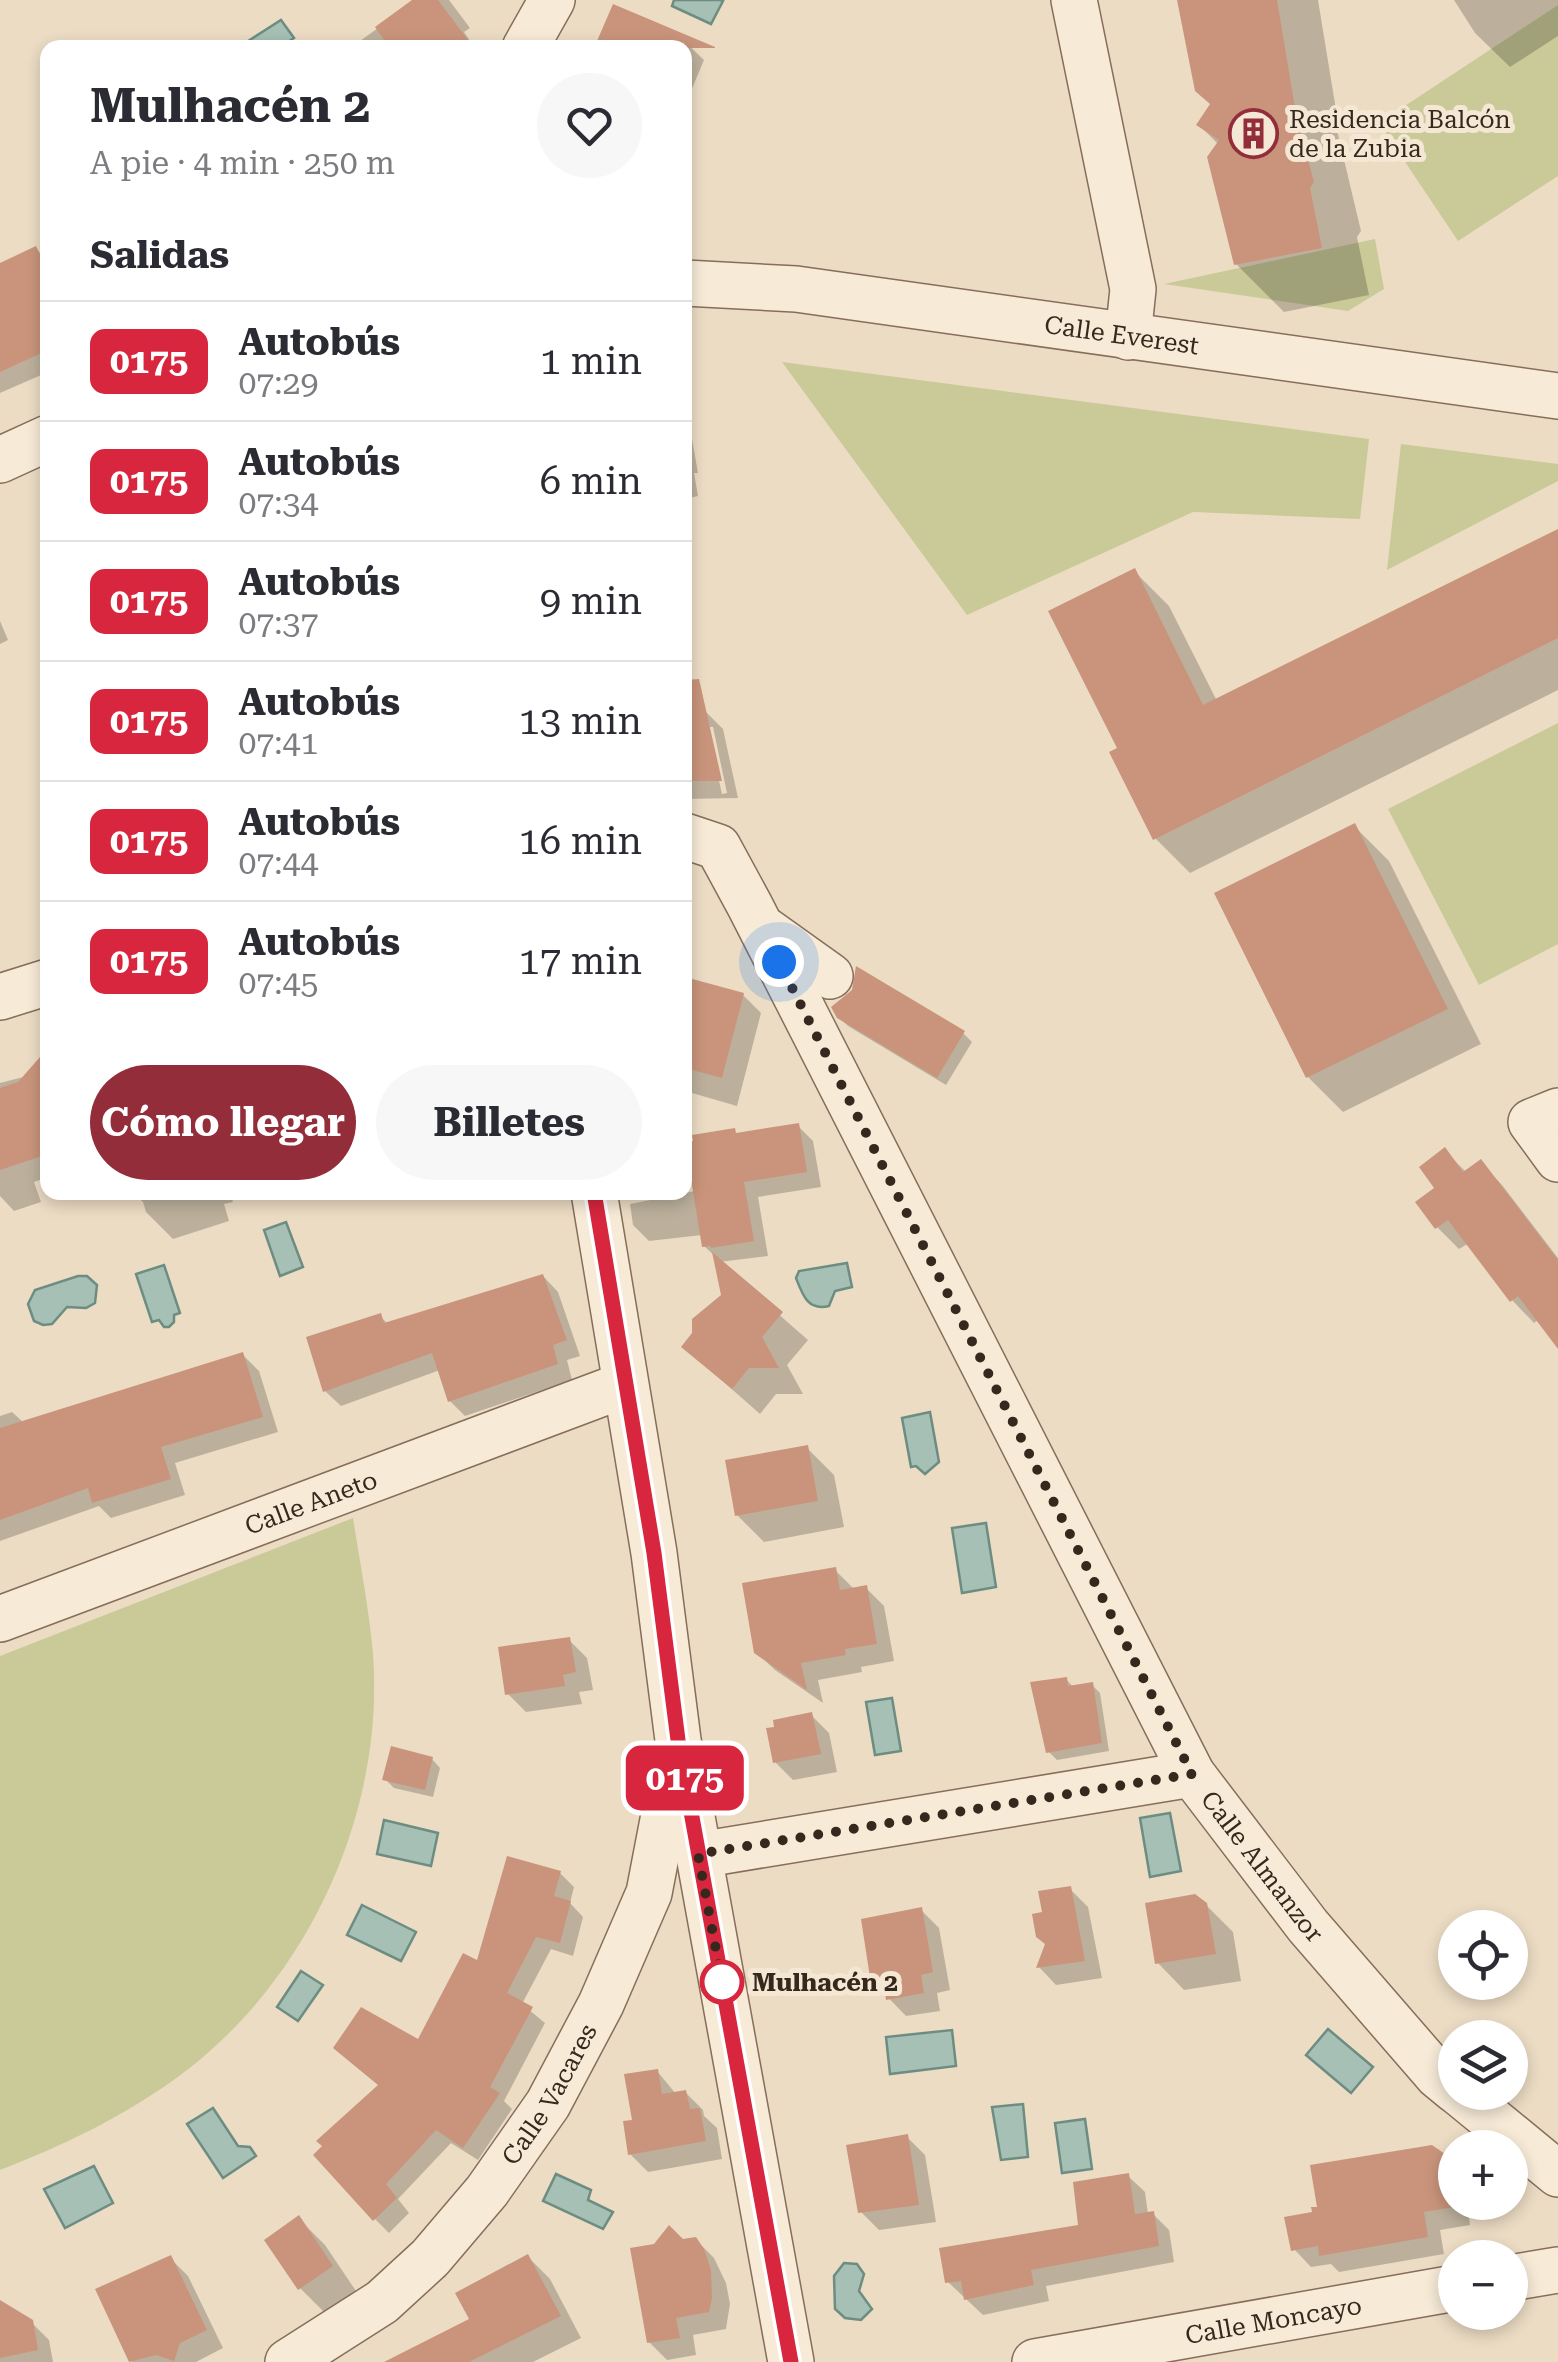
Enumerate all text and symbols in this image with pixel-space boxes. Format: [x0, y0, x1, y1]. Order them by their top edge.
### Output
button: heart [537, 73, 642, 178]
text: Mulhacén 2 [90, 78, 370, 134]
place label: Residencia Balcón de la Zubia [1289, 105, 1511, 163]
building icon: Residencia Balcón de la Zubia [1228, 107, 1280, 159]
text: A pie · 4 min · 250 m [90, 144, 395, 182]
text: Salidas [90, 233, 229, 277]
street label: Calle Everest [1043, 310, 1201, 360]
text: Autobús [238, 320, 400, 364]
text: 1 min [540, 339, 642, 383]
text: 0175 [110, 341, 188, 382]
text: 07:29 [238, 364, 318, 402]
text: Autobús [238, 440, 400, 484]
text: 6 min [540, 459, 642, 503]
text: 0175 [110, 461, 188, 502]
text: 07:34 [238, 484, 318, 522]
text: Autobús [238, 560, 400, 604]
text: 9 min [540, 579, 642, 623]
text: 0175 [110, 581, 188, 622]
text: 07:37 [238, 604, 318, 642]
text: Autobús [238, 680, 400, 724]
text: 13 min [519, 699, 642, 743]
text: 0175 [110, 701, 188, 742]
text: 07:41 [238, 724, 318, 762]
text: Autobús [238, 800, 400, 844]
text: 16 min [519, 819, 642, 863]
text: 0175 [110, 821, 188, 862]
text: 07:44 [238, 844, 318, 882]
text: Autobús [238, 920, 400, 964]
your location [754, 937, 804, 987]
text: 17 min [519, 939, 642, 983]
text: 0175 [110, 941, 188, 982]
text: 07:45 [238, 964, 318, 1002]
button: Cómo llegar [90, 1065, 356, 1180]
button: Billetes [376, 1065, 642, 1180]
street label: Calle Aneto [241, 1464, 381, 1540]
line badge: 0175 [615, 1746, 755, 1810]
text: 0175 [646, 1758, 724, 1799]
street label: Calle Almanzor [1195, 1785, 1330, 1948]
map controls [1438, 1910, 1528, 2330]
button: locate [1438, 1910, 1528, 2000]
marker: Mulhacén 2 [701, 1961, 743, 2003]
place label: Mulhacén 2 [752, 1968, 898, 1997]
street label: Calle Vacares [496, 2019, 602, 2170]
button: layers [1438, 2020, 1528, 2110]
button: + [1438, 2130, 1528, 2220]
button: − [1438, 2240, 1528, 2330]
street label: Calle Moncayo [1183, 2290, 1364, 2350]

